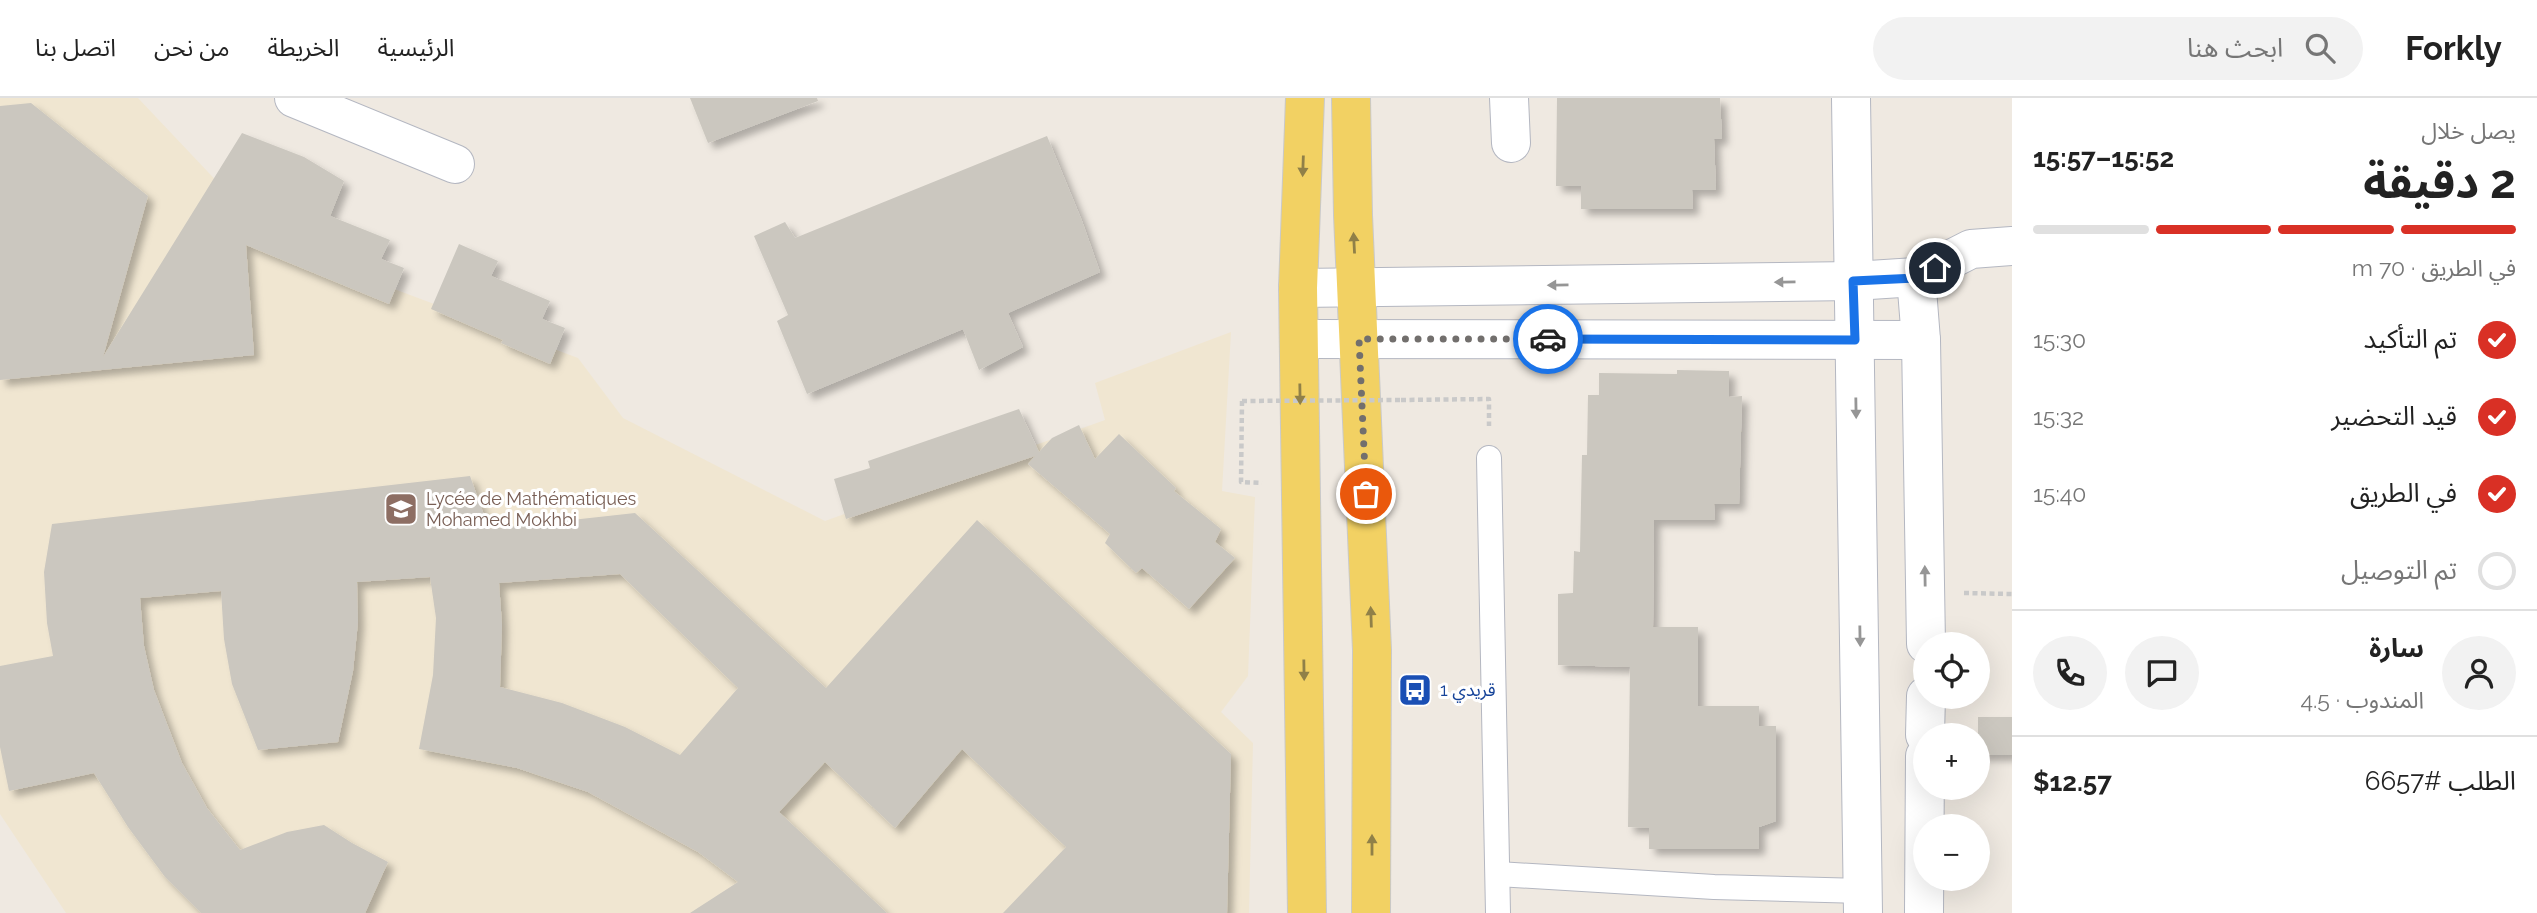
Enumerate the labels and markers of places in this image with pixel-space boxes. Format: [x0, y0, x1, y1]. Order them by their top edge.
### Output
pin [1905, 238, 1965, 298]
pin [1336, 464, 1396, 524]
place label: Lycée de Mathématiques Mohamed Mokhbi [426, 488, 636, 530]
school or university icon: Lycée de Mathématiques Mohamed Mokhbi [382, 490, 420, 528]
bus stop icon: قريدي 1 [1396, 671, 1434, 709]
place label: قريدي 1 [1440, 679, 1496, 703]

